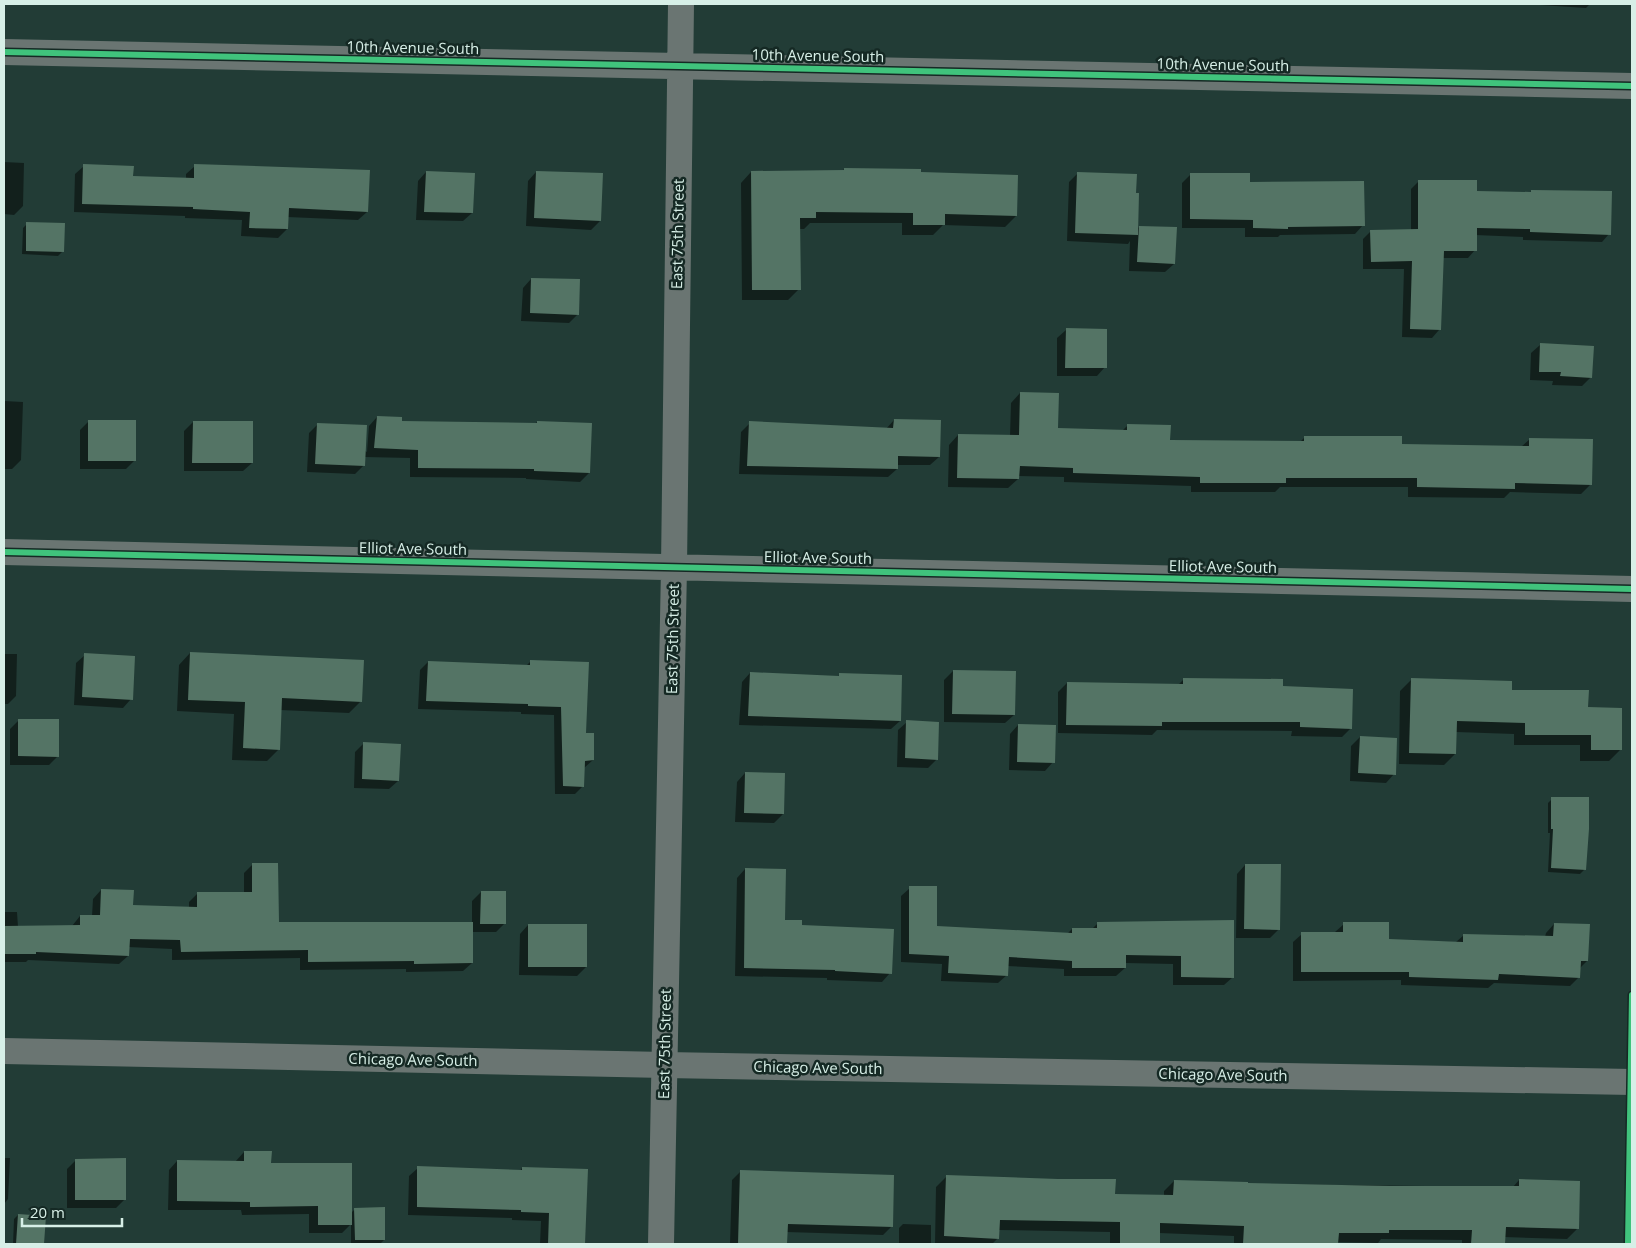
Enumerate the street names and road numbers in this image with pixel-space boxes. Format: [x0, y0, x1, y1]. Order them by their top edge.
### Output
street label: 10th Avenue South [346, 36, 480, 58]
street label: 10th Avenue South [751, 44, 885, 66]
street label: 10th Avenue South [1156, 53, 1290, 75]
street label: East 75th Street [666, 179, 688, 289]
street label: Elliot Ave South [359, 537, 467, 559]
street label: Elliot Ave South [764, 546, 872, 568]
street label: Elliot Ave South [1169, 555, 1277, 577]
street label: East 75th Street [661, 584, 683, 694]
street label: East 75th Street [653, 989, 675, 1099]
street label: Chicago Ave South [348, 1048, 478, 1070]
street label: Chicago Ave South [753, 1056, 883, 1078]
street label: Chicago Ave South [1158, 1063, 1288, 1085]

